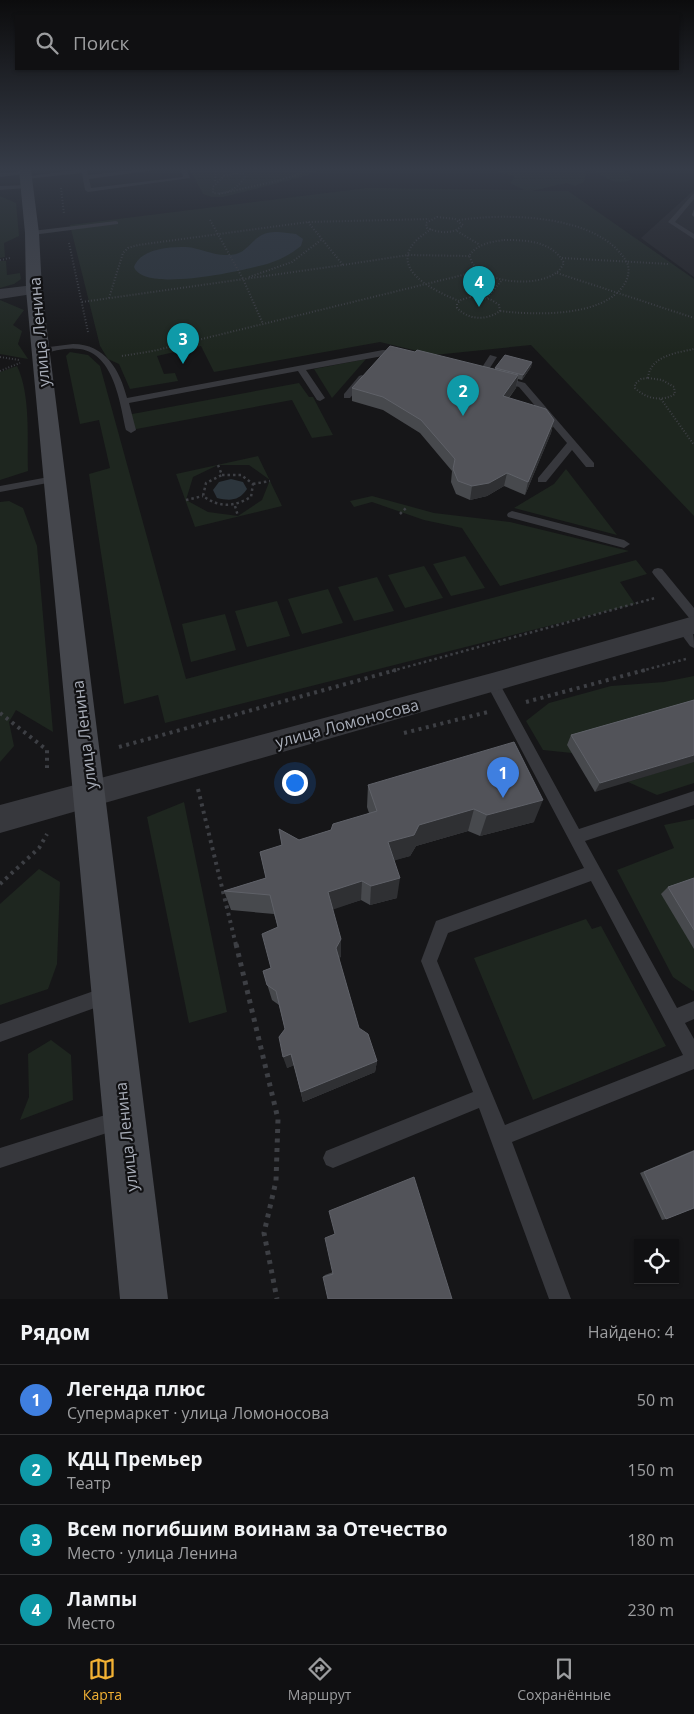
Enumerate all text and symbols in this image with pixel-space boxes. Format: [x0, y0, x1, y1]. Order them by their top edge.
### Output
search box [15, 15, 679, 70]
icon: search [33, 29, 61, 57]
text: Поиск [73, 30, 129, 56]
pin: 4 [463, 266, 495, 307]
street label: улица Ленина [23, 276, 55, 388]
pin: 3 [167, 323, 199, 364]
pin: 2 [447, 375, 479, 416]
street label: улица Ленина [66, 679, 102, 791]
street label: улица Ломоносова [273, 693, 421, 753]
pin: 1 [487, 757, 519, 798]
your location [282, 770, 308, 796]
street label: улица Ленина [109, 1081, 143, 1193]
map controls [634, 1239, 679, 1284]
button: locate [634, 1239, 679, 1284]
text: Рядом [20, 1318, 90, 1346]
text: Найдено: 4 [588, 1321, 674, 1343]
text: Легенда плюс [67, 1376, 205, 1402]
text: 1 [31, 1389, 41, 1411]
text: 50 m [637, 1389, 674, 1411]
text: Супермаркет · улица Ломоносова [67, 1402, 329, 1424]
text: КДЦ Премьер [67, 1446, 202, 1472]
text: 2 [31, 1459, 41, 1481]
text: 150 m [628, 1459, 674, 1481]
text: Театр [67, 1472, 111, 1494]
text: Всем погибшим воинам за Отечество [67, 1516, 447, 1542]
text: 3 [31, 1529, 41, 1551]
text: 180 m [628, 1529, 674, 1551]
text: Место · улица Ленина [67, 1542, 238, 1564]
text: Лампы [67, 1586, 137, 1612]
text: 4 [31, 1599, 41, 1621]
text: 230 m [628, 1599, 674, 1621]
text: Место [67, 1612, 115, 1634]
tab: Карта [83, 1655, 122, 1704]
tab: Маршрут [288, 1655, 351, 1704]
tab: Сохранённые [517, 1655, 611, 1704]

